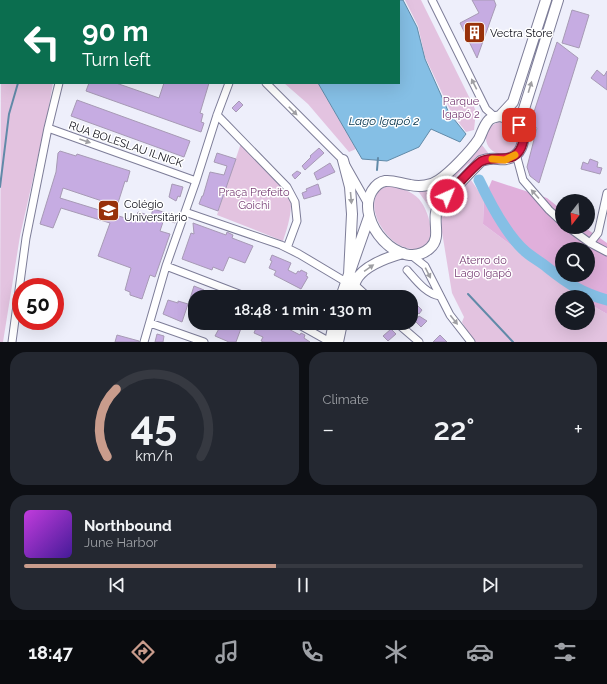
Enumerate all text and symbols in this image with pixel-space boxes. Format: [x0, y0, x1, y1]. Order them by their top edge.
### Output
text: 90 m [82, 15, 148, 48]
icon: left [16, 16, 68, 68]
building icon: Vectra Store [461, 20, 487, 46]
place label: Vectra Store [490, 27, 553, 40]
text: Turn left [82, 49, 151, 70]
one-way arrow [471, 79, 477, 90]
one-way arrow [527, 81, 533, 93]
park label: Parque Igapó 2 [442, 95, 480, 121]
one-way arrow [288, 106, 298, 116]
pin [502, 108, 536, 142]
water label: Lago Igapó 2 [349, 114, 419, 128]
icon: arrive [508, 114, 530, 136]
street label: RUA BOLESLAU ILNICK [67, 119, 186, 170]
one-way arrow [79, 139, 91, 145]
position arrow [426, 175, 468, 217]
park label: Praça Prefeito Goichi [219, 186, 290, 212]
one-way arrow [530, 189, 539, 200]
one-way arrow [348, 192, 354, 204]
north arrow [555, 194, 595, 234]
map controls [555, 194, 595, 330]
school or university icon: Colégio Universitário [96, 197, 122, 223]
place label: Colégio Universitário [124, 198, 188, 224]
button: search [555, 242, 595, 282]
park label: Aterro do Lago Igapó [454, 254, 512, 280]
one-way arrow [364, 264, 375, 272]
one-way arrow [425, 267, 431, 279]
speed limit sign: 50 [12, 278, 64, 330]
button: layers [555, 290, 595, 330]
text: 18:48 · 1 min · 130 m [234, 301, 372, 319]
one-way arrow [450, 315, 458, 326]
text: Climate [323, 392, 369, 407]
text: 45 [131, 400, 178, 449]
text: 22° [434, 412, 475, 447]
text: − [323, 416, 334, 442]
text: + [574, 416, 583, 442]
text: km/h [135, 447, 173, 463]
text: Northbound [84, 517, 172, 535]
text: June Harbor [84, 535, 158, 550]
icon: previous [106, 574, 128, 596]
icon: pause [292, 574, 314, 596]
icon: next [479, 574, 501, 596]
icon: directions [129, 638, 157, 666]
icon: music [213, 638, 241, 666]
icon: phone [298, 638, 326, 666]
icon: climate [382, 638, 410, 666]
icon: car [466, 638, 494, 666]
icon: filters [551, 638, 579, 666]
text: 18:47 [28, 642, 73, 663]

